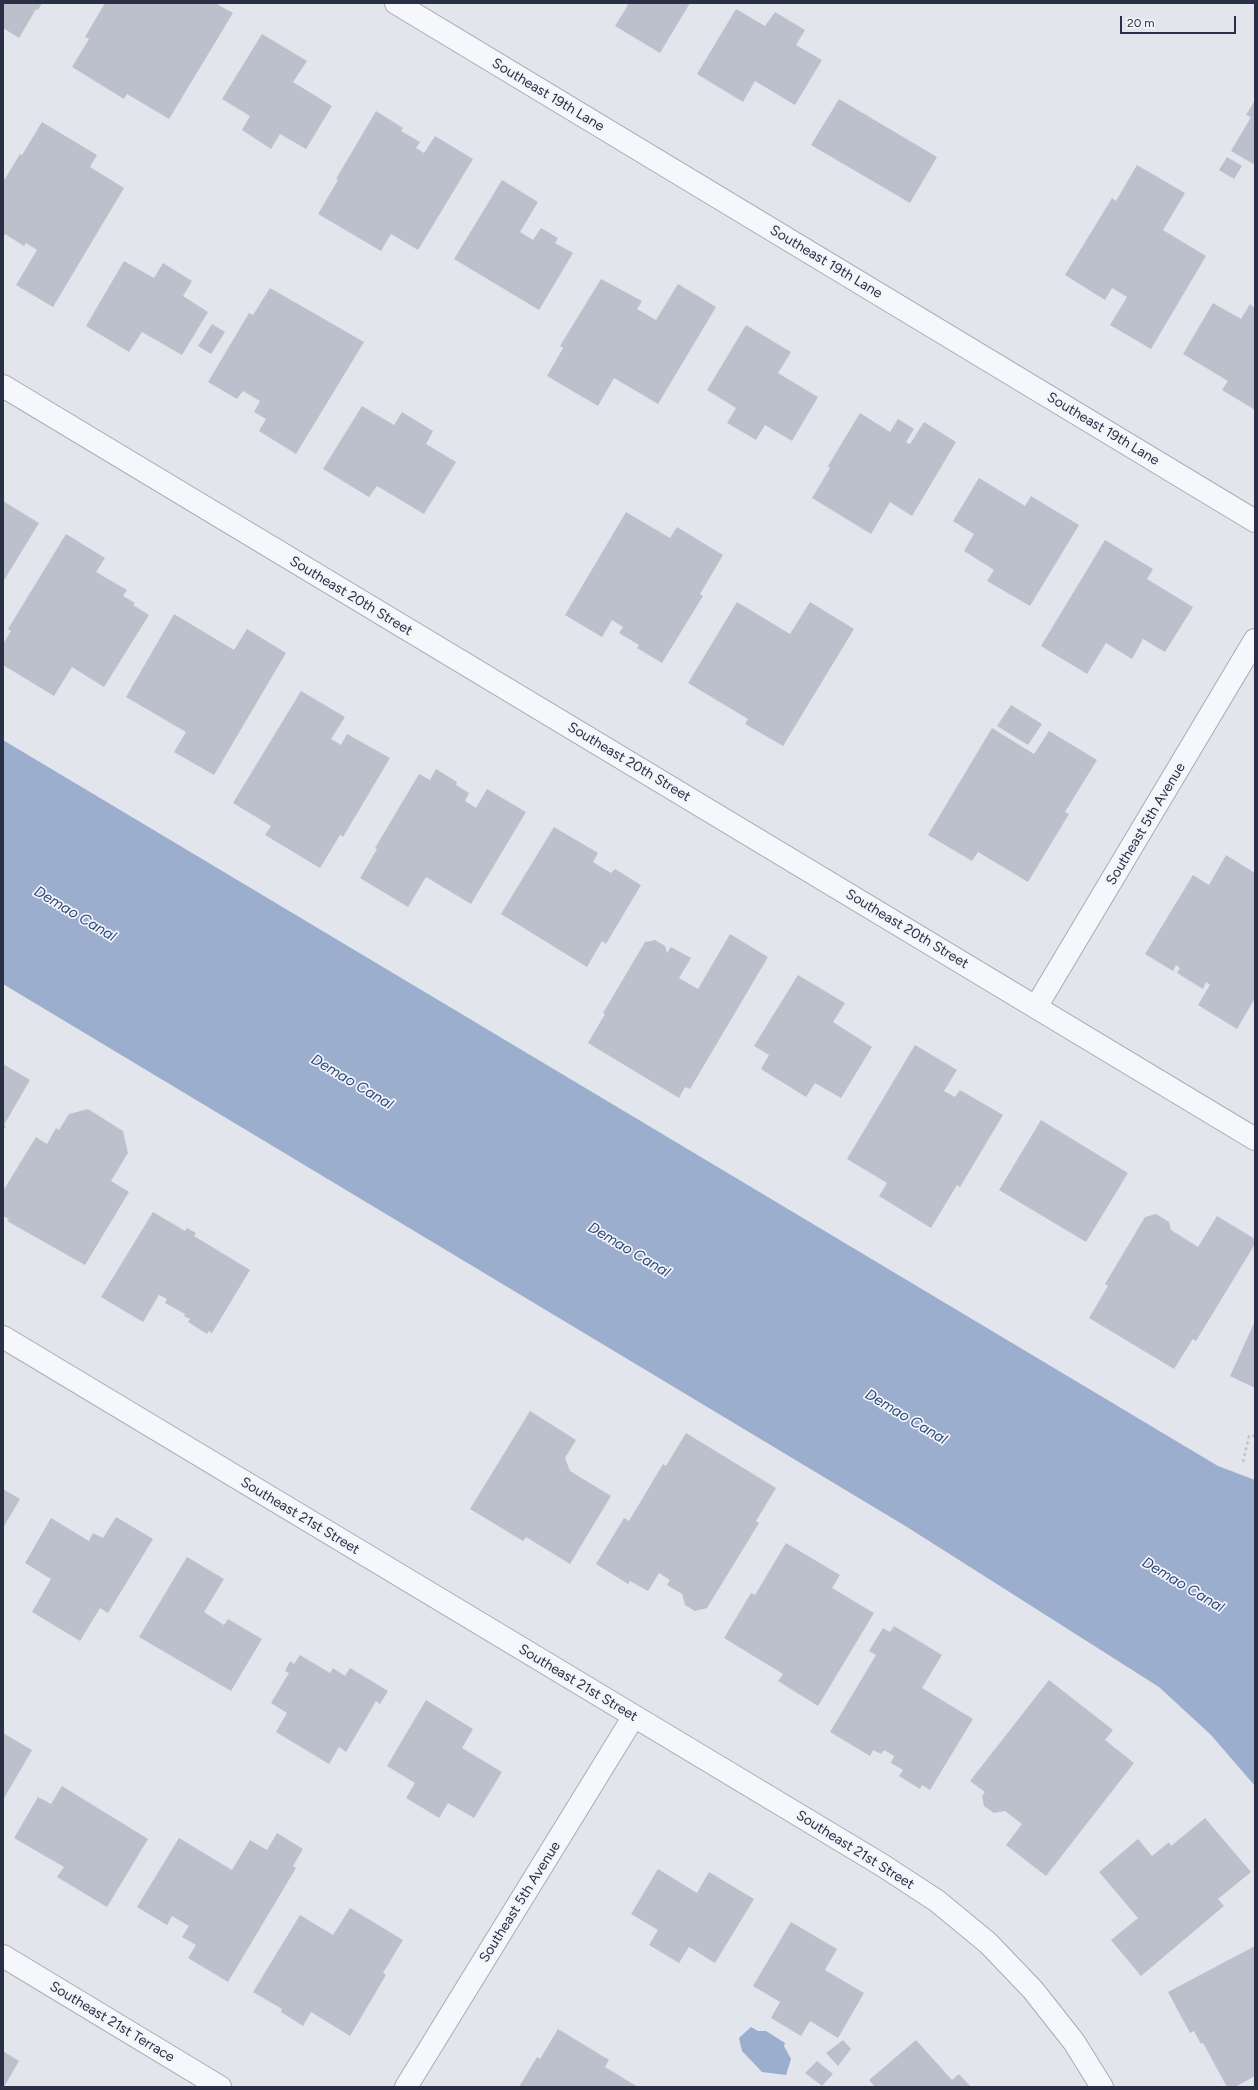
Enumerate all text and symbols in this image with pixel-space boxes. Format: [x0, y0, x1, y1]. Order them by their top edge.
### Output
scale bar [1122, 8, 1238, 34]
text: 20 m [1127, 16, 1155, 30]
street label: Southeast 19th Lane [489, 55, 607, 135]
street label: Southeast 19th Lane [767, 222, 885, 302]
street label: Southeast 19th Lane [1044, 389, 1162, 469]
street label: Southeast 20th Street [287, 553, 415, 639]
street label: Southeast 20th Street [565, 719, 693, 805]
street label: Southeast 5th Avenue [1103, 760, 1189, 888]
water label: Demao Canal [31, 882, 119, 946]
street label: Southeast 20th Street [843, 886, 971, 972]
water label: Demao Canal [308, 1050, 396, 1114]
water label: Demao Canal [585, 1218, 673, 1282]
water label: Demao Canal [862, 1385, 950, 1449]
street label: Southeast 21st Street [237, 1474, 363, 1558]
water label: Demao Canal [1139, 1553, 1227, 1617]
street label: Southeast 21st Street [515, 1641, 641, 1725]
street label: Southeast 21st Street [793, 1807, 917, 1893]
street label: Southeast 5th Avenue [476, 1838, 564, 1966]
street label: Southeast 21st Terrace [46, 1978, 178, 2066]

